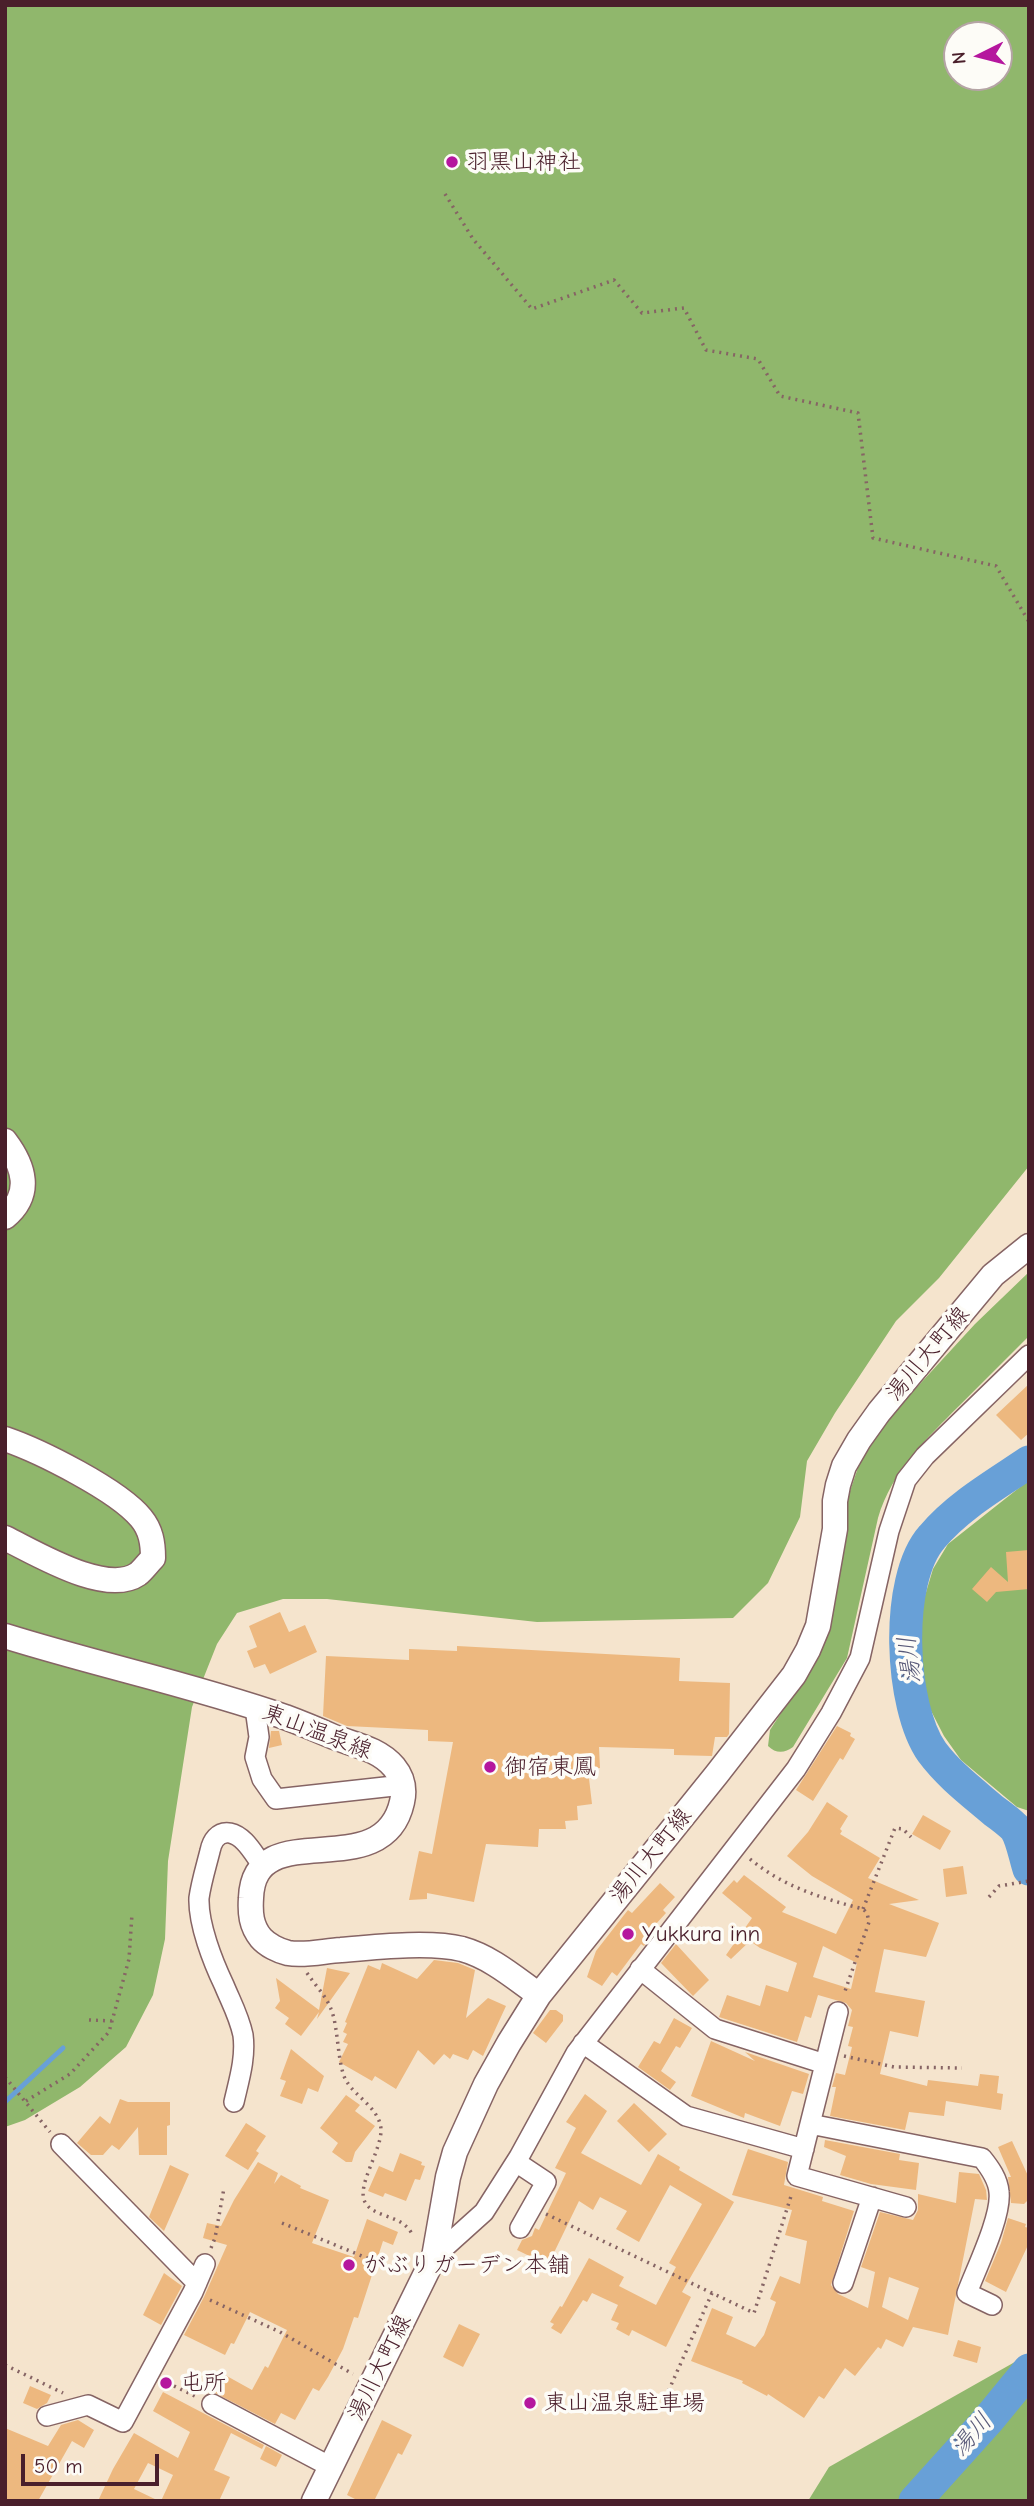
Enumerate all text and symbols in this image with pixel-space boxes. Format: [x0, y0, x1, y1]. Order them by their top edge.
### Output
north arrow [943, 21, 1013, 91]
text: N [948, 51, 971, 65]
place label: 羽黒山神社 [466, 148, 581, 176]
marker: 羽黒山神社 [444, 154, 460, 170]
street label: 湯川大町線 [880, 1301, 976, 1407]
water label: 湯川 [893, 1634, 927, 1686]
street label: 東山温泉線 [258, 1699, 376, 1765]
place label: 御宿東鳳 [504, 1753, 596, 1781]
marker: 御宿東鳳 [482, 1759, 498, 1775]
street label: 湯川大町線 [604, 1803, 698, 1909]
place label: Yukkura inn [642, 1920, 760, 1948]
marker: Yukkura inn [620, 1926, 636, 1942]
place label: がぶりガーデン本舗 [363, 2251, 570, 2279]
marker: がぶりガーデン本舗 [341, 2257, 357, 2273]
street label: 湯川大町線 [342, 2310, 418, 2426]
place label: 屯所 [180, 2369, 226, 2397]
marker: 屯所 [158, 2375, 174, 2391]
place label: 東山温泉駐車場 [544, 2389, 705, 2417]
marker: 東山温泉駐車場 [522, 2395, 538, 2411]
water label: 湯川 [945, 2407, 999, 2463]
scale bar [24, 2440, 163, 2484]
text: 50 m [34, 2454, 83, 2478]

